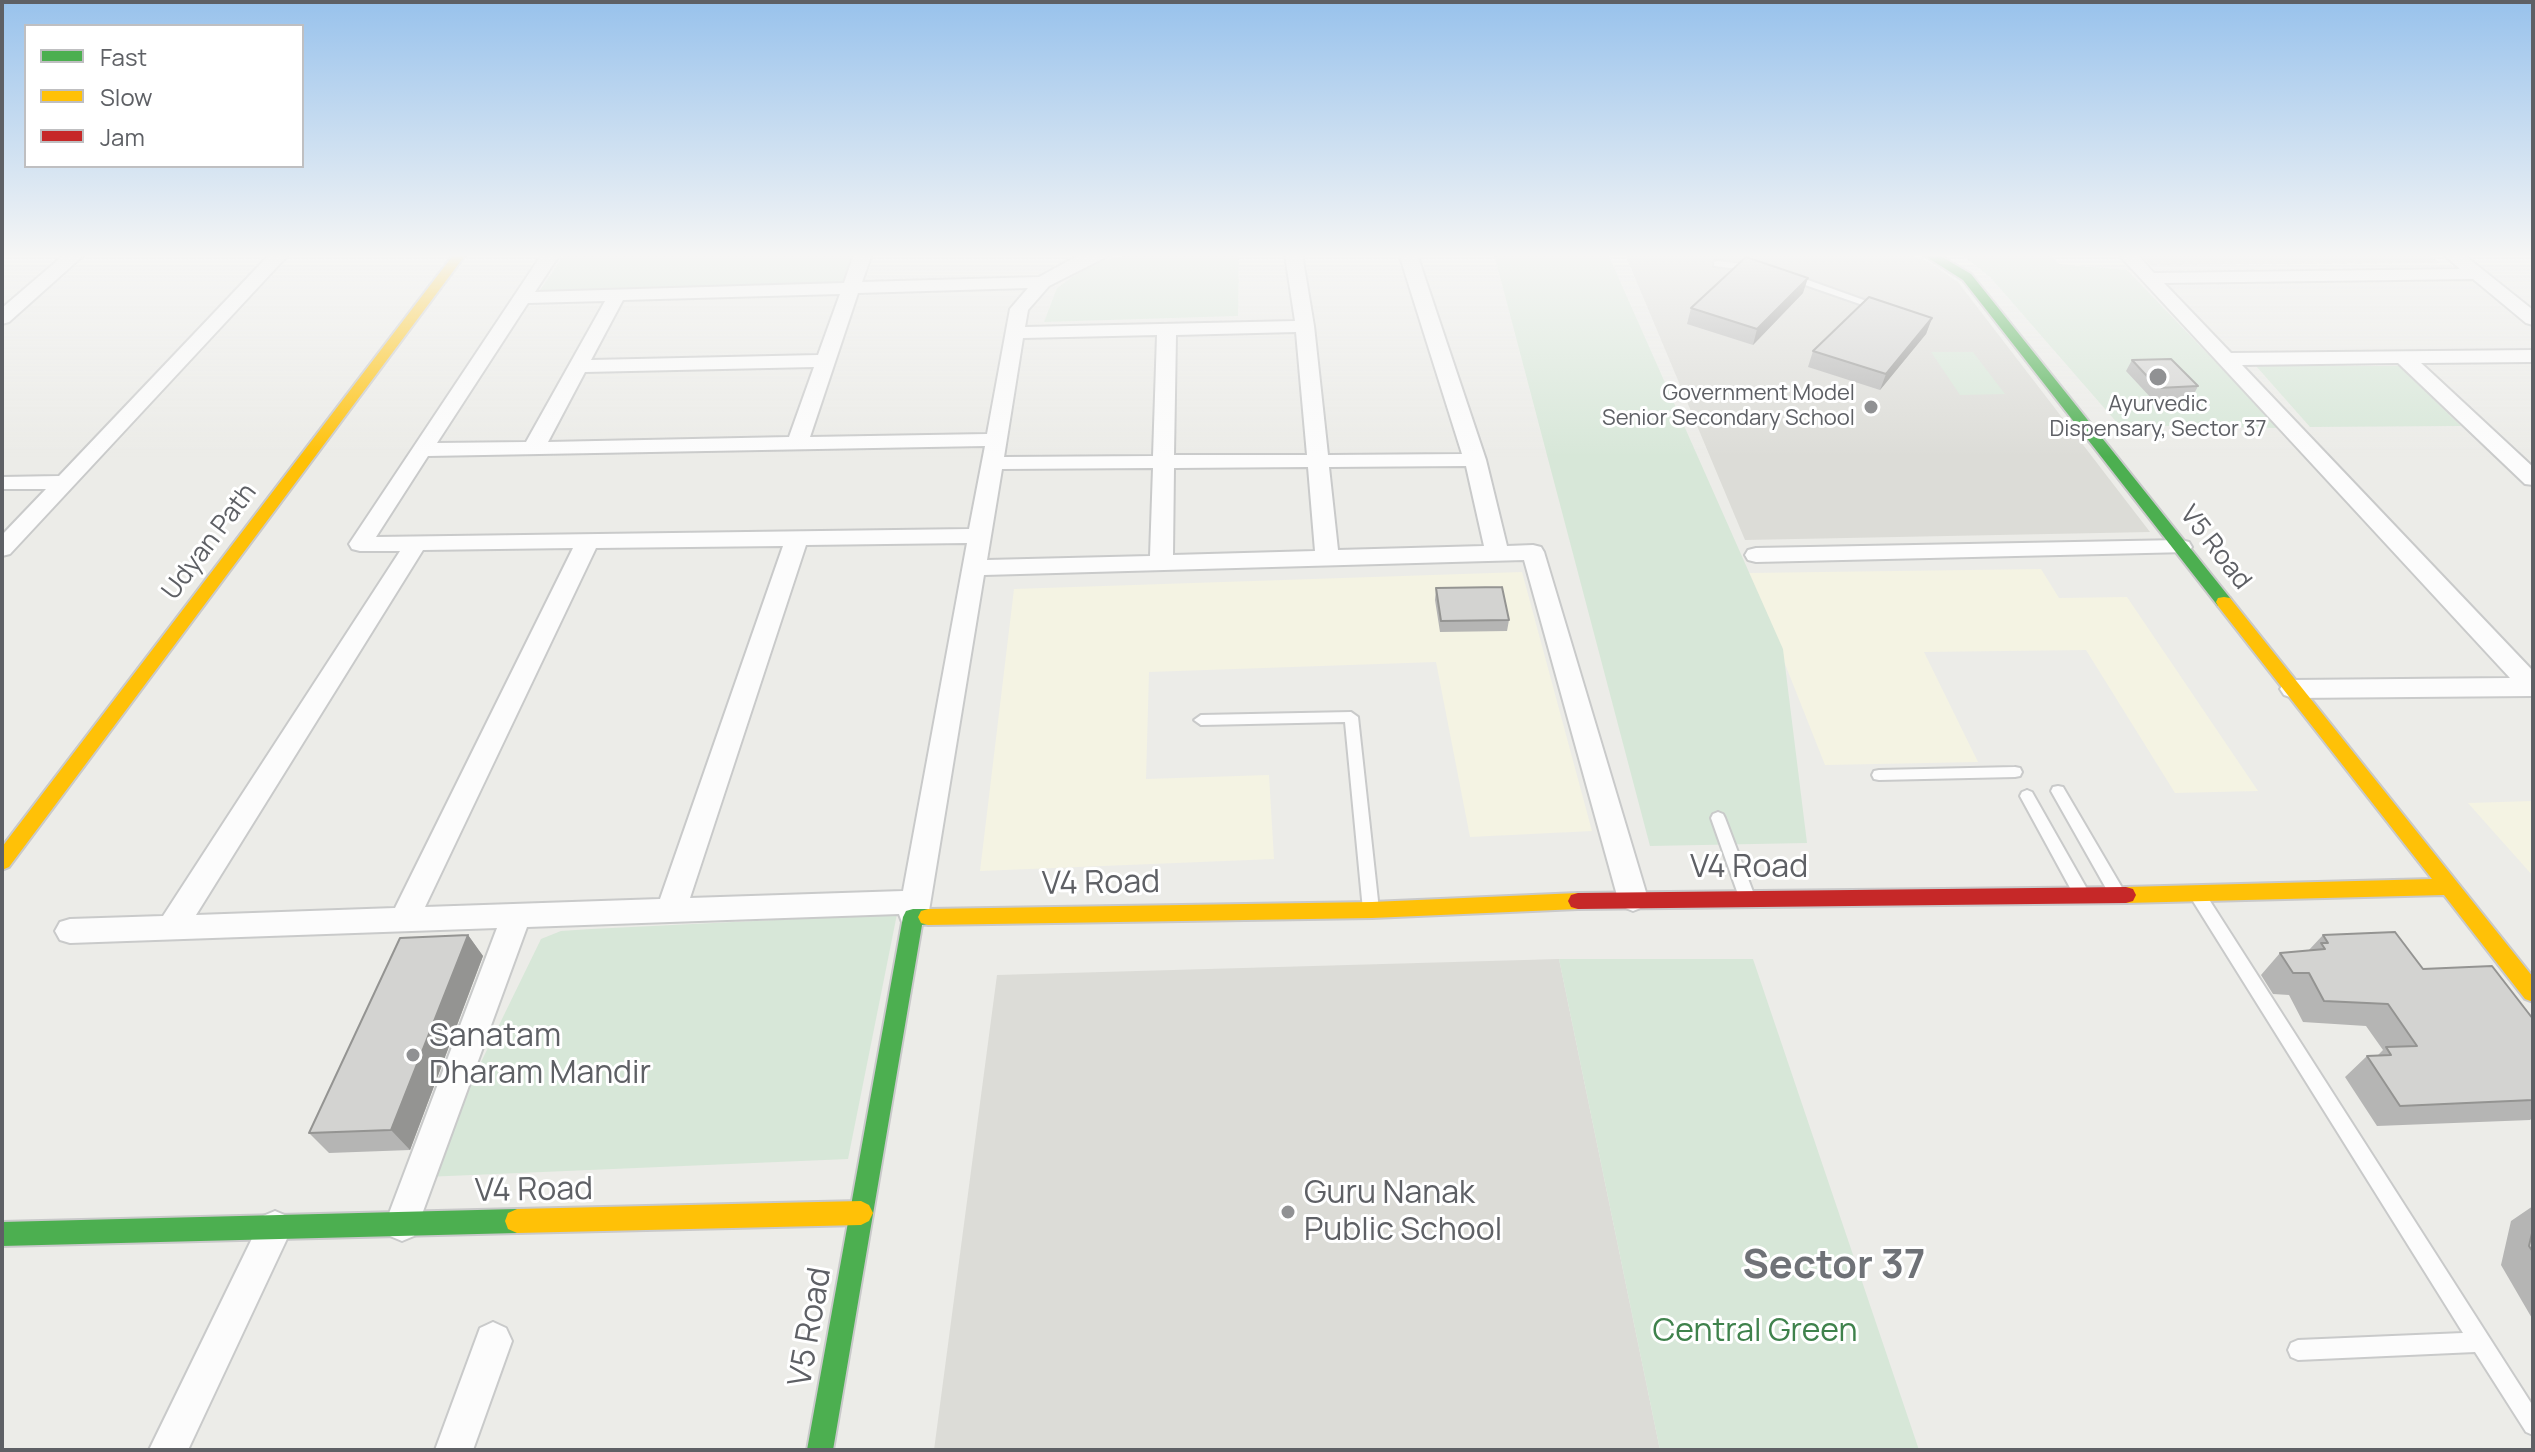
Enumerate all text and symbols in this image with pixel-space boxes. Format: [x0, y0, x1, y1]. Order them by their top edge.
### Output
legend [24, 24, 304, 168]
text: Fast [100, 40, 147, 73]
text: Slow [100, 80, 153, 113]
text: Jam [100, 120, 145, 153]
marker: Ayurvedic Dispensary, Sector 37 [2147, 366, 2169, 388]
place label: Government Model Senior Secondary School [1602, 381, 1855, 432]
place label: Ayurvedic Dispensary, Sector 37 [2049, 392, 2267, 444]
marker: Government Model Senior Secondary School [1862, 398, 1880, 416]
street label: Udyan Path [156, 478, 264, 606]
street label: V5 Road [2173, 500, 2257, 596]
street label: V4 Road [1690, 849, 1808, 887]
street label: V4 Road [1042, 864, 1160, 904]
place label: Sanatam Dharam Mandir [429, 1018, 651, 1093]
marker: Sanatam Dharam Mandir [404, 1046, 422, 1064]
street label: V4 Road [475, 1171, 593, 1211]
place label: Guru Nanak Public School [1304, 1175, 1502, 1250]
marker: Guru Nanak Public School [1279, 1203, 1297, 1221]
district label: Sector 37 [1743, 1243, 1925, 1291]
street label: V5 Road [782, 1265, 840, 1389]
park label: Central Green [1652, 1313, 1858, 1351]

